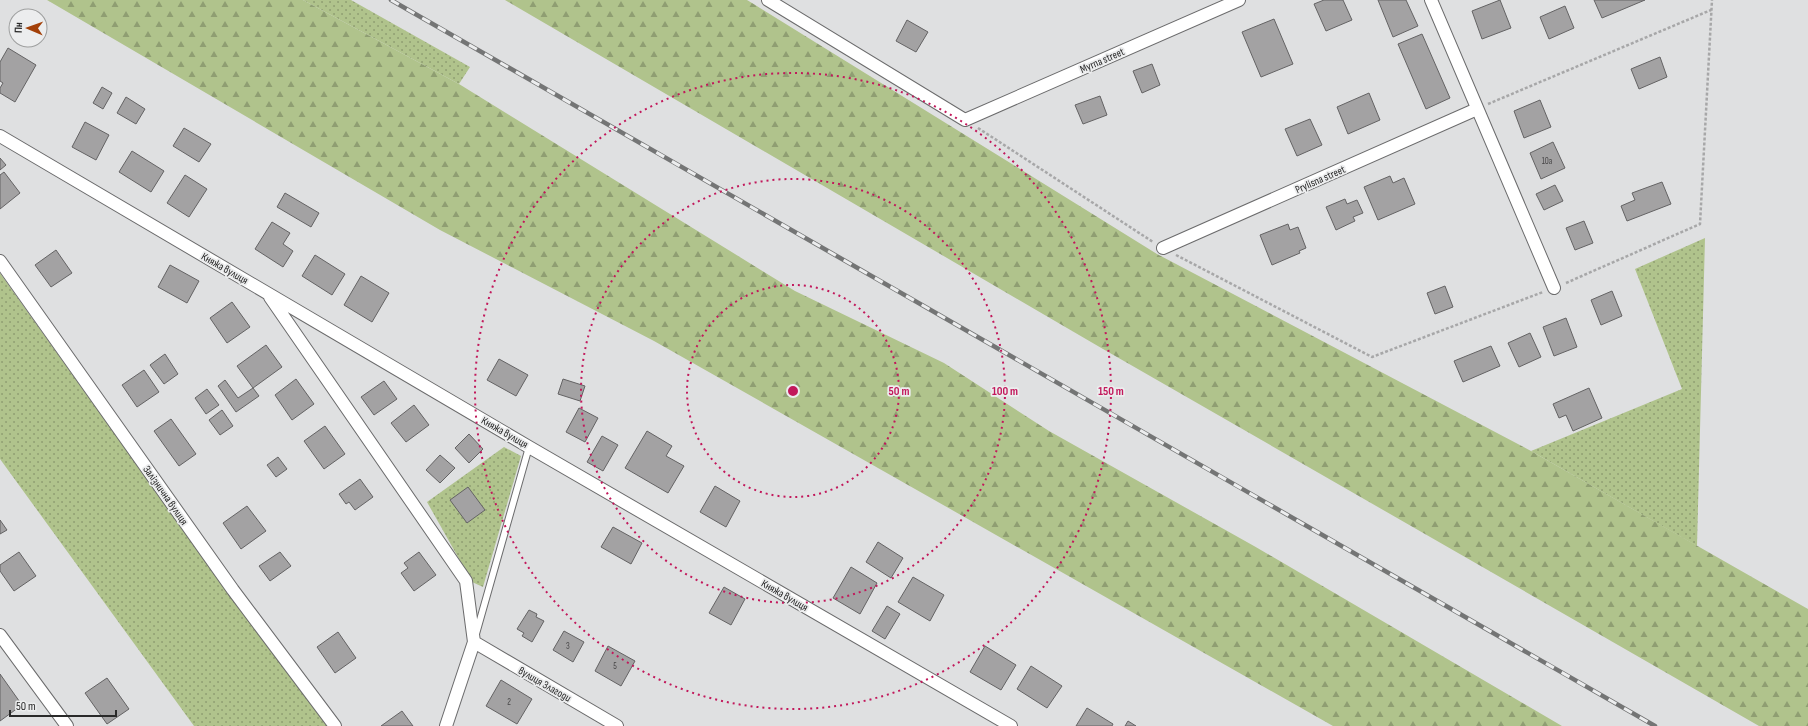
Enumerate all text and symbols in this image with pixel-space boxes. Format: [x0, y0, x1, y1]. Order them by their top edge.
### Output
north arrow [8, 8, 48, 48]
text: Пн [12, 22, 25, 33]
street label: Myrna street [1078, 45, 1127, 76]
house number: 10а [1542, 156, 1552, 167]
street label: Prylisna street [1293, 162, 1348, 196]
street label: Княжа вулиця [199, 250, 250, 287]
centre of rings [786, 384, 800, 398]
text: 50 m [889, 384, 909, 399]
text: 100 m [992, 384, 1018, 399]
text: 150 m [1098, 384, 1124, 399]
street label: Княжа вулиця [479, 414, 530, 451]
street label: Залізнична вулиця [140, 463, 191, 527]
street label: Княжа вулиця [759, 577, 810, 614]
house number: 3 [566, 641, 570, 652]
house number: 5 [613, 661, 617, 672]
street label: вулиця Злагоди [516, 664, 574, 705]
scale bar [10, 692, 116, 718]
house number: 2 [507, 697, 511, 708]
text: 50 m [16, 699, 36, 714]

